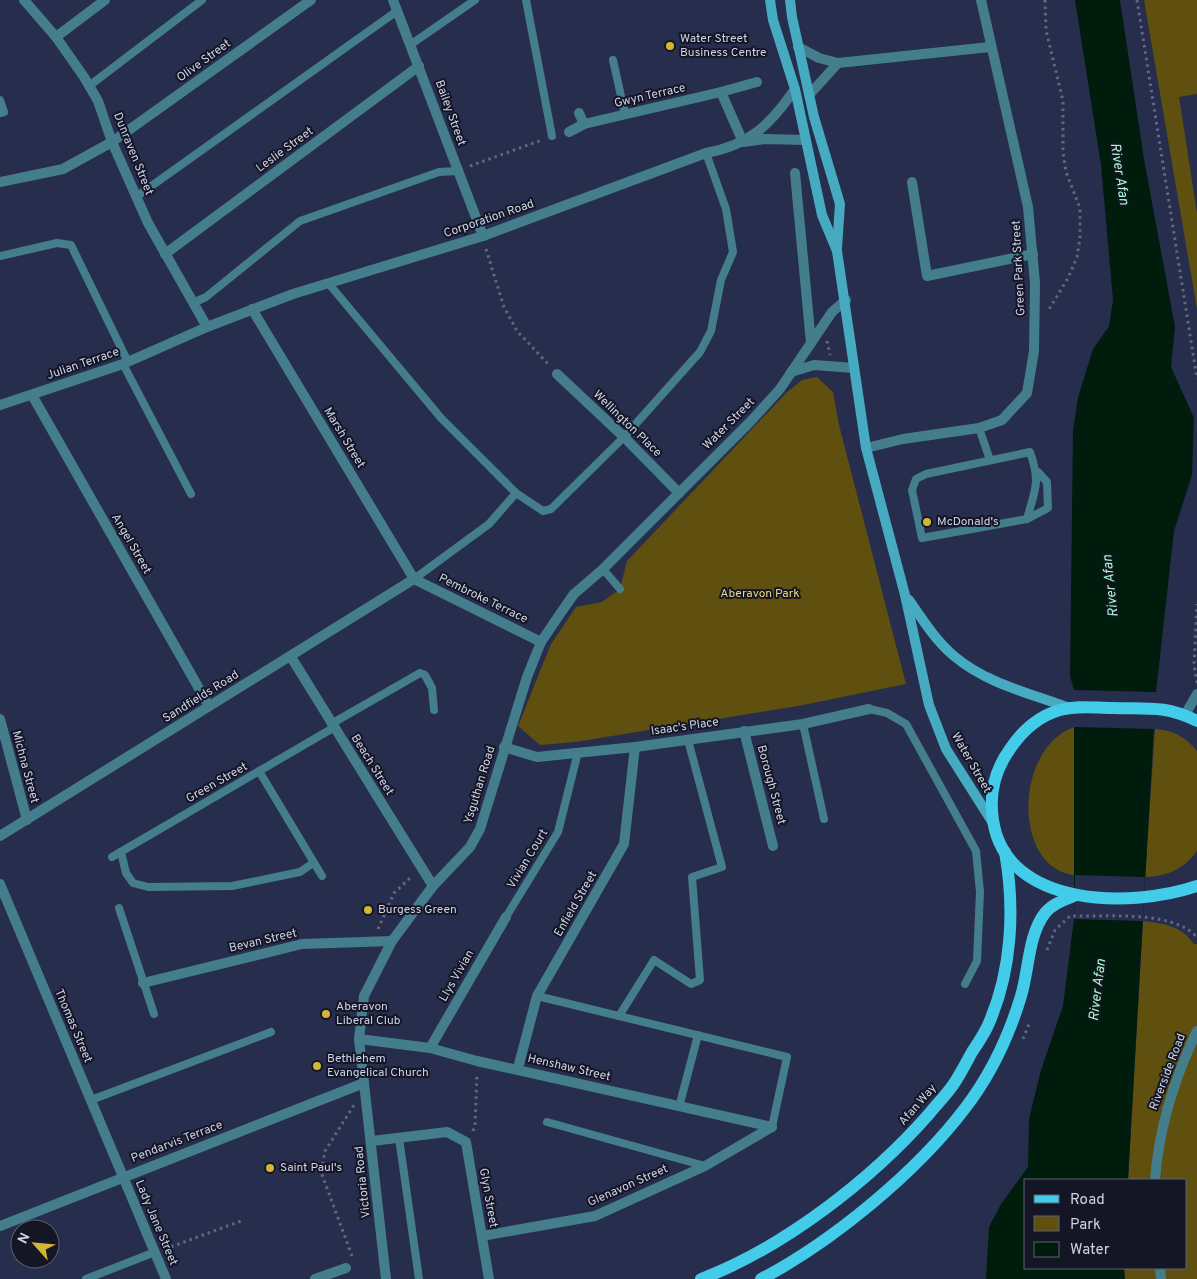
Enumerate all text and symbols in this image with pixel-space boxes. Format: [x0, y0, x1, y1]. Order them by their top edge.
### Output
place label: Water Street Business Centre [680, 31, 767, 61]
street label: Olive Street [174, 36, 234, 86]
marker: Water Street Business Centre [664, 40, 676, 52]
street label: Bailey Street [431, 78, 469, 148]
street label: Gwyn Terrace [613, 80, 687, 112]
street label: Dunraven Street [109, 110, 157, 198]
street label: Leslie Street [253, 124, 317, 176]
water label: River Afan [1106, 142, 1132, 207]
street label: Corporation Road [442, 196, 536, 242]
street label: Green Park Street [1008, 220, 1030, 316]
street label: Julian Terrace [45, 344, 121, 384]
street label: Wellington Place [589, 387, 665, 461]
street label: Water Street [700, 395, 758, 453]
street label: Marsh Street [319, 405, 369, 471]
street label: Angel Street [107, 511, 155, 577]
place label: McDonald's [937, 514, 999, 530]
marker: McDonald's [921, 516, 933, 528]
water label: River Afan [1099, 554, 1123, 618]
street label: Pembroke Terrace [436, 570, 530, 628]
park label: Aberavon Park [720, 586, 800, 602]
street label: Sandfields Road [160, 667, 242, 727]
street label: Isaac's Place [650, 714, 720, 740]
street label: Michna Street [8, 729, 42, 805]
street label: Water Street [947, 730, 995, 796]
street label: Beach Street [347, 731, 397, 799]
street label: Borough Street [753, 743, 789, 827]
street label: Ysguthan Road [461, 744, 499, 826]
street label: Green Street [183, 759, 251, 807]
street label: Vivian Court [504, 826, 552, 892]
street label: Enfield Street [551, 868, 601, 940]
place label: Burgess Green [378, 902, 457, 918]
marker: Burgess Green [362, 904, 374, 916]
street label: Bevan Street [227, 925, 299, 957]
street label: Llys Vivian [436, 947, 478, 1005]
water label: River Afan [1086, 957, 1110, 1022]
street label: Thomas Street [50, 987, 96, 1065]
place label: Aberavon Liberal Club [336, 999, 401, 1029]
marker: Aberavon Liberal Club [320, 1008, 332, 1020]
street label: Riverside Road [1146, 1031, 1190, 1113]
place label: Bethlehem Evangelical Church [327, 1051, 429, 1081]
street label: Henshaw Street [526, 1051, 612, 1085]
marker: Bethlehem Evangelical Church [311, 1060, 323, 1072]
street label: Afan Way [895, 1081, 941, 1129]
street label: Pendarvis Terrace [129, 1117, 225, 1167]
street label: Victoria Road [351, 1145, 375, 1219]
place label: Saint Paul's [280, 1160, 342, 1176]
street label: Glenavon Street [585, 1161, 671, 1211]
marker: Saint Paul's [264, 1162, 276, 1174]
street label: Glyn Street [475, 1167, 501, 1229]
street label: Lady Jane Street [131, 1178, 181, 1268]
legend [1024, 1179, 1187, 1269]
text: Road [1070, 1191, 1105, 1210]
text: Park [1070, 1216, 1101, 1235]
north arrow [10, 1219, 60, 1269]
text: N [15, 1230, 35, 1247]
text: Water [1070, 1241, 1110, 1260]

